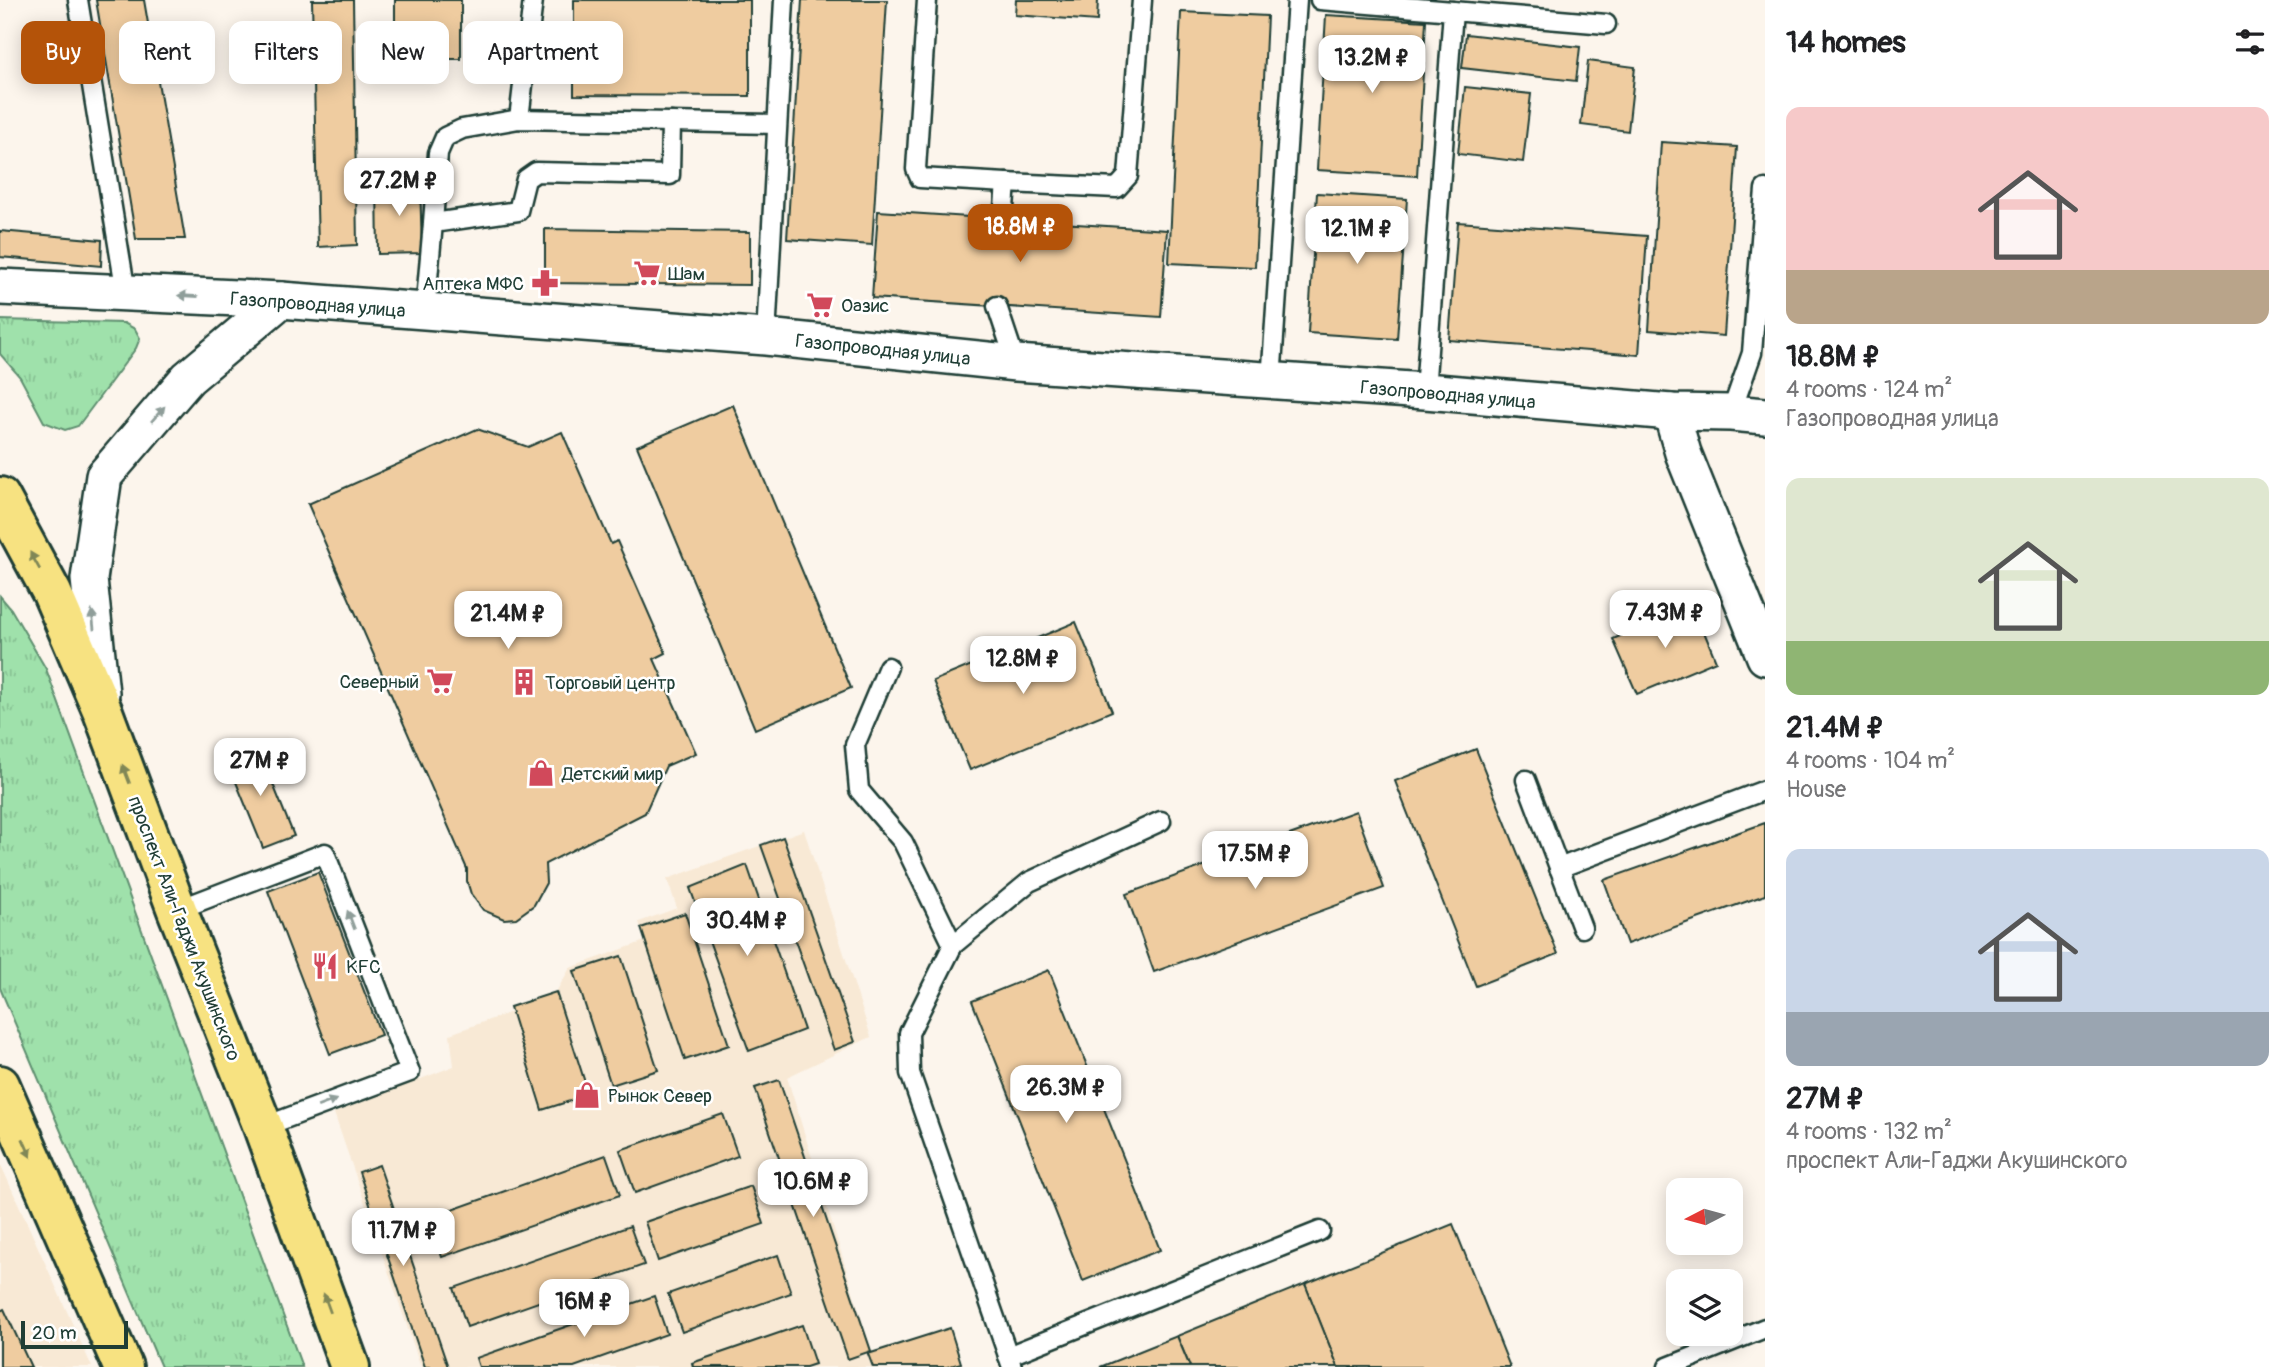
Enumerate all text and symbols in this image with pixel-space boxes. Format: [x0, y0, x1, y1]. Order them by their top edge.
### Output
chip: Buy [21, 21, 105, 84]
chip: Rent [119, 21, 215, 84]
chip: Filters [229, 21, 342, 84]
chip: New [356, 21, 449, 84]
chip: Apartment [463, 21, 623, 84]
icon: filters [2231, 23, 2269, 61]
text: 14 homes [1786, 24, 1906, 61]
pin: 13.2M ₽ [1307, 36, 1437, 95]
text: 13.2M ₽ [1334, 43, 1410, 72]
icon: home [1965, 152, 2091, 278]
pin: 27.2M ₽ [334, 158, 464, 218]
text: 27.2M ₽ [360, 166, 438, 195]
pin: 18.8M ₽ [955, 204, 1085, 264]
pin: 12.1M ₽ [1292, 206, 1422, 266]
text: 18.8M ₽ [984, 212, 1056, 241]
text: 12.1M ₽ [1321, 214, 1393, 243]
supermarket icon: Шам [632, 258, 662, 288]
place label: Шам [668, 262, 705, 286]
pharmacy icon: Аптека МФС [530, 268, 560, 298]
place label: Аптека МФС [422, 272, 524, 296]
street label: Газопроводная улица [229, 287, 407, 323]
supermarket icon: Оазис [805, 290, 835, 320]
one-way arrow [177, 291, 199, 302]
place label: Оазис [841, 294, 890, 318]
street label: Газопроводная улица [794, 329, 972, 371]
text: 18.8M ₽ [1786, 338, 1881, 375]
street label: Газопроводная улица [1359, 375, 1537, 415]
text: 4 rooms · 124 m² [1786, 375, 1952, 404]
text: Газопроводная улица [1786, 404, 1999, 433]
one-way arrow [150, 405, 165, 422]
icon: home [1965, 523, 2091, 649]
one-way arrow [29, 550, 41, 570]
pin: 7.43M ₽ [1600, 590, 1730, 650]
pin: 21.4M ₽ [443, 592, 573, 651]
text: 7.43M ₽ [1626, 598, 1704, 627]
text: 21.4M ₽ [470, 599, 546, 628]
one-way arrow [87, 609, 98, 631]
pin: 12.8M ₽ [958, 636, 1088, 696]
text: 12.8M ₽ [986, 644, 1060, 673]
supermarket icon: Северный [425, 666, 455, 696]
building icon: Торговый центр [509, 667, 539, 697]
place label: Северный [339, 670, 419, 694]
place label: Торговый центр [545, 671, 675, 695]
text: 21.4M ₽ [1786, 709, 1885, 746]
pin: 27M ₽ [211, 738, 309, 798]
text: 27M ₽ [230, 746, 290, 775]
text: 4 rooms · 104 m² [1786, 746, 1955, 775]
shop icon: Детский мир [526, 758, 556, 788]
place label: Детский мир [561, 762, 663, 786]
one-way arrow [120, 763, 131, 784]
text: House [1786, 775, 1846, 804]
street label: проспект Али-Гаджи Акушинского [122, 792, 246, 1064]
pin: 17.5M ₽ [1190, 832, 1320, 891]
text: 17.5M ₽ [1218, 839, 1292, 868]
icon: home [1965, 894, 2091, 1020]
pin: 30.4M ₽ [682, 898, 812, 958]
text: 30.4M ₽ [706, 906, 788, 935]
one-way arrow [346, 910, 357, 931]
restaurant icon: KFC [310, 951, 340, 981]
place label: KFC [346, 955, 381, 979]
pin: 26.3M ₽ [1001, 1066, 1131, 1125]
text: 26.3M ₽ [1026, 1073, 1106, 1102]
shop icon: Рынок Север [572, 1080, 602, 1110]
text: 27M ₽ [1786, 1080, 1865, 1117]
place label: Рынок Север [608, 1084, 712, 1108]
one-way arrow [316, 1097, 337, 1108]
text: 4 rooms · 132 m² [1786, 1117, 1952, 1146]
one-way arrow [21, 1138, 33, 1158]
text: проспект Али-Гаджи Акушинского [1786, 1146, 2127, 1175]
pin: 10.6M ₽ [748, 1160, 878, 1219]
text: 10.6M ₽ [774, 1167, 852, 1196]
north arrow [1666, 1178, 1743, 1255]
map controls [1666, 1178, 1743, 1346]
pin: 11.7M ₽ [338, 1208, 468, 1268]
text: 11.7M ₽ [368, 1216, 438, 1245]
button: layers [1666, 1269, 1743, 1346]
pin: 16M ₽ [535, 1280, 633, 1339]
text: 16M ₽ [555, 1287, 613, 1316]
one-way arrow [321, 1292, 332, 1313]
scale bar [21, 1318, 128, 1350]
text: 20 m [32, 1321, 77, 1345]

